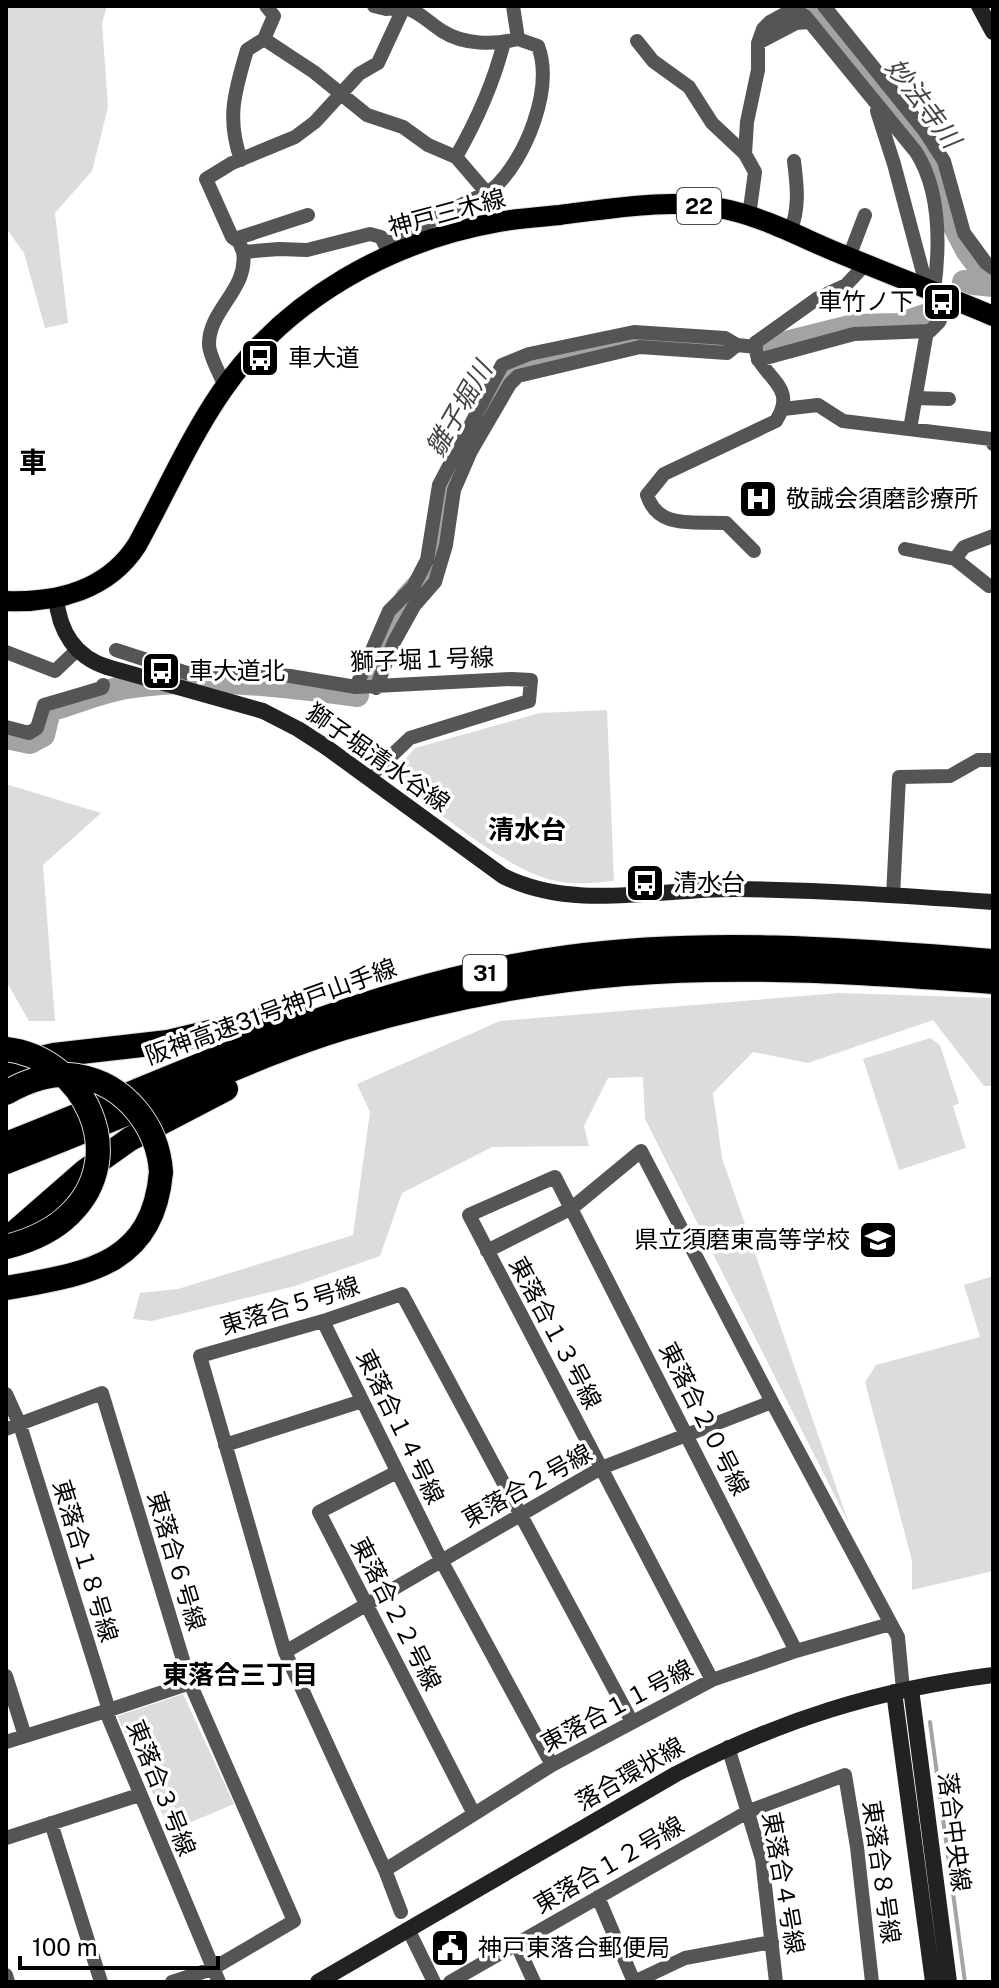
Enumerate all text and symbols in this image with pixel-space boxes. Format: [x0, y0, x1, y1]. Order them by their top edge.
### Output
water label: 妙法寺川 [880, 52, 969, 156]
street label: 神戸三木線 [385, 183, 508, 241]
road number: 22 [677, 188, 721, 224]
bus stop icon: 車竹ノ下 [921, 281, 963, 323]
place label: 車竹ノ下 [818, 287, 914, 315]
bus stop icon: 車大道 [239, 337, 281, 379]
place label: 車大道 [288, 343, 360, 371]
water label: 雛子堀川 [419, 353, 499, 462]
district label: 車 [19, 445, 47, 478]
hospital icon: 敬誠会須磨診療所 [737, 478, 779, 520]
place label: 敬誠会須磨診療所 [786, 484, 978, 512]
street label: 獅子堀１号線 [350, 642, 494, 676]
bus stop icon: 車大道北 [140, 650, 182, 692]
place label: 車大道北 [189, 656, 285, 684]
street label: 獅子堀清水谷線 [302, 698, 455, 817]
district label: 清水台 [488, 814, 566, 845]
bus stop icon: 清水台 [624, 862, 666, 904]
place label: 清水台 [673, 868, 745, 896]
street label: 阪神高速31号神戸山手線 [141, 953, 400, 1070]
road number: 31 [463, 955, 507, 991]
school or university icon: 県立須磨東高等学校 [857, 1219, 899, 1261]
place label: 県立須磨東高等学校 [634, 1225, 850, 1253]
street label: 東落合１３号線 [504, 1252, 608, 1413]
street label: 東落合５号線 [217, 1271, 363, 1339]
street label: 東落合２０号線 [654, 1337, 756, 1500]
street label: 東落合１４号線 [351, 1345, 450, 1508]
street label: 東落合２号線 [457, 1438, 596, 1532]
street label: 東落合１８号線 [48, 1476, 124, 1645]
street label: 東落合６号線 [143, 1488, 211, 1634]
street label: 東落合２２号線 [346, 1532, 448, 1695]
street label: 東落合１１号線 [536, 1653, 697, 1757]
district label: 東落合三丁目 [162, 1659, 318, 1690]
street label: 東落合３号線 [122, 1716, 202, 1860]
street label: 落合環状線 [571, 1731, 688, 1815]
street label: 落合中央線 [934, 1771, 976, 1893]
street label: 東落合８号線 [858, 1799, 906, 1945]
street label: 東落合４号線 [758, 1809, 810, 1956]
street label: 東落合１２号線 [529, 1810, 688, 1918]
scale bar [20, 1920, 218, 1970]
public building icon: 神戸東落合郵便局 [429, 1927, 471, 1969]
text: 100 m [32, 1933, 98, 1961]
place label: 神戸東落合郵便局 [478, 1933, 670, 1961]

